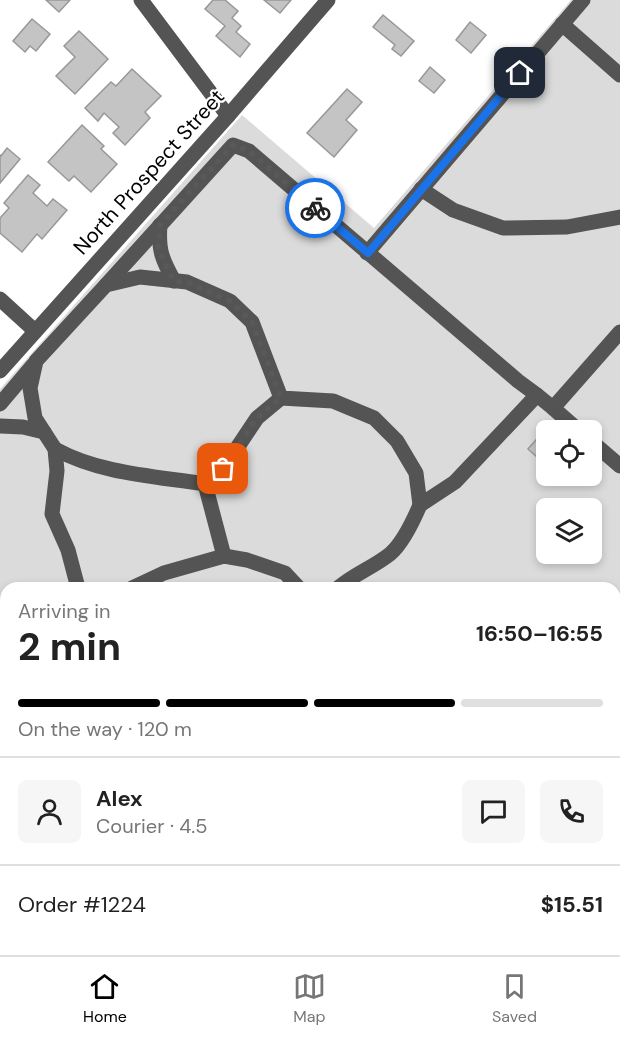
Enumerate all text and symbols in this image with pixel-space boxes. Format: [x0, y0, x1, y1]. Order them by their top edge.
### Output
pin [494, 47, 545, 98]
icon: home [503, 56, 536, 89]
street label: North Prospect Street [67, 83, 231, 261]
courier [285, 178, 345, 238]
icon: bike [299, 192, 332, 225]
map controls [536, 420, 602, 564]
button: locate [536, 420, 602, 486]
pin [197, 443, 248, 494]
icon: bag [206, 452, 239, 485]
button: layers [536, 498, 602, 564]
text: Arriving in [18, 598, 110, 624]
text: 16:50–16:55 [476, 619, 603, 648]
text: 2 min [18, 621, 121, 672]
text: On the way · 120 m [18, 716, 192, 742]
button: person [18, 780, 81, 843]
button: chat [462, 780, 525, 843]
button: phone [540, 780, 603, 843]
text: Alex [96, 784, 143, 813]
text: Courier · 4.5 [96, 813, 208, 839]
text: Order #1224 [18, 890, 146, 919]
text: $15.51 [541, 890, 603, 919]
tab: Home [83, 970, 127, 1027]
tab: Map [293, 970, 326, 1027]
tab: Saved [492, 970, 537, 1027]

